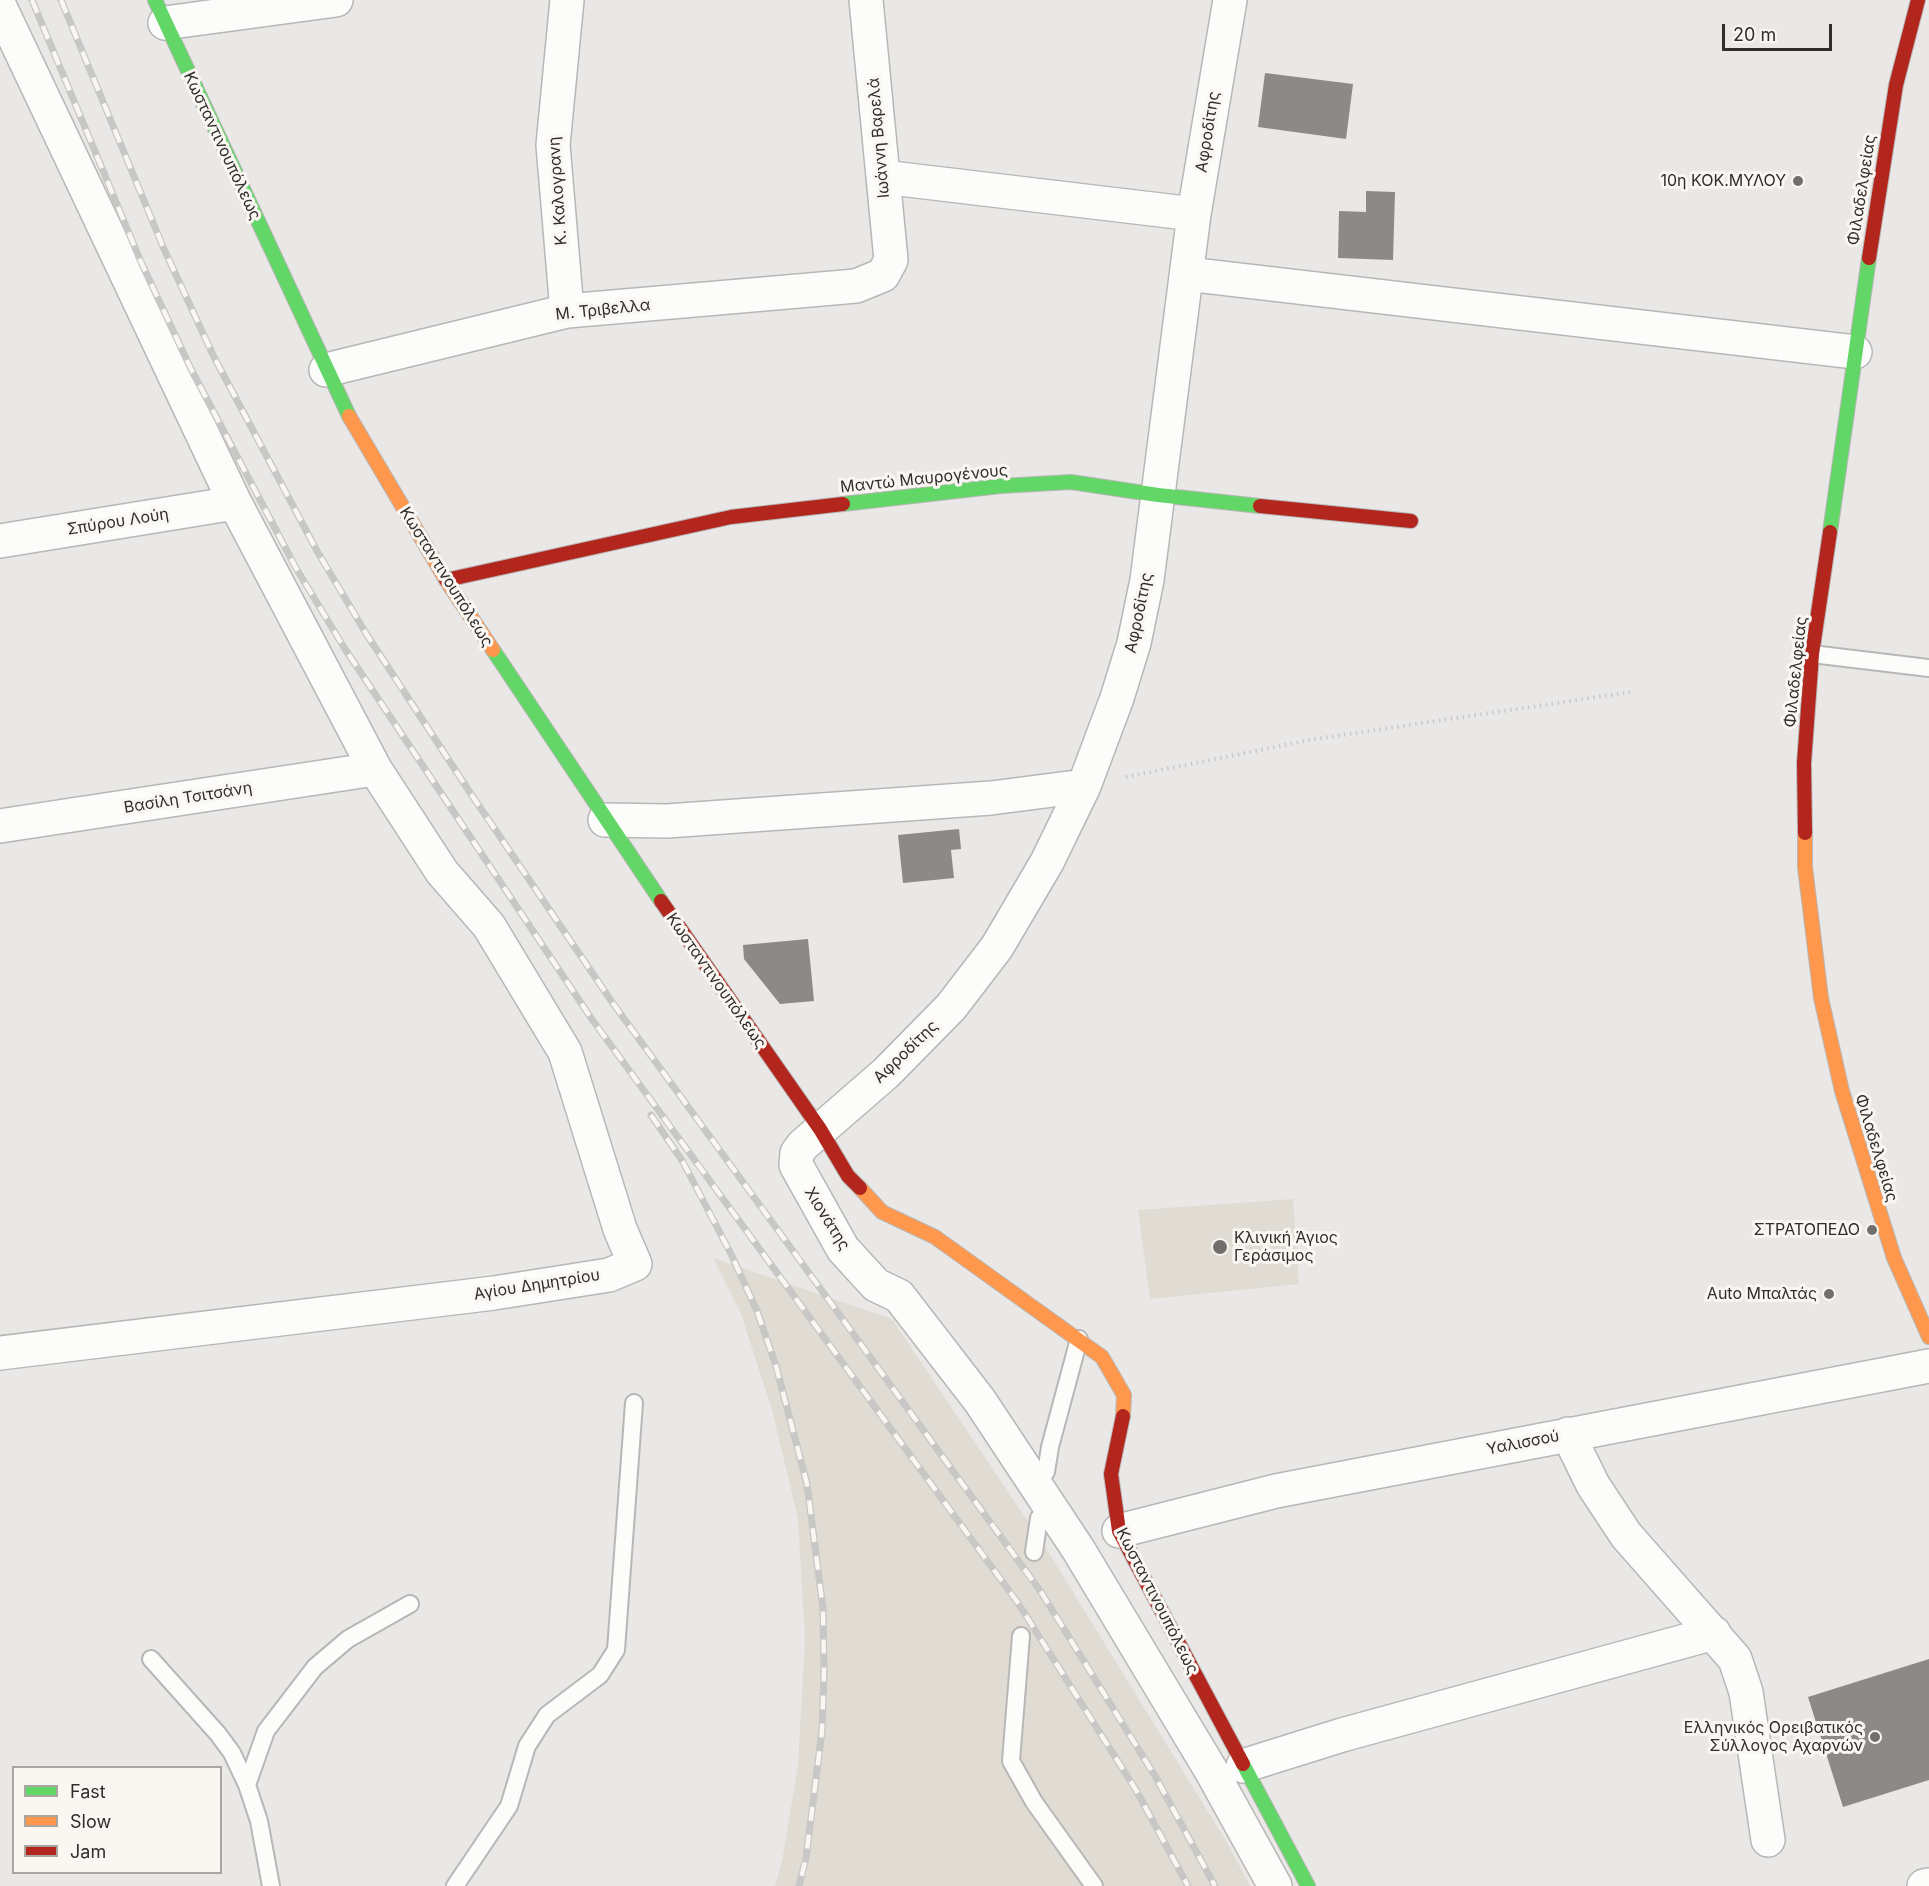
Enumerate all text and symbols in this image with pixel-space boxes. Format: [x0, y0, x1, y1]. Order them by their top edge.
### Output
scale bar [1725, 12, 1834, 50]
text: 20 m [1733, 24, 1776, 45]
street label: Κωσταντινουπόλεως [179, 69, 265, 223]
street label: Ιωάννη Βαρελά [864, 77, 894, 199]
street label: Αφροδίτης [1192, 90, 1224, 174]
street label: Φιλαδελφείας [1844, 133, 1880, 247]
street label: Κ. Καλογρανη [545, 136, 571, 246]
place label: 10η ΚΟΚ.ΜΥΛΟΥ [1660, 171, 1786, 191]
marker: 10η ΚΟΚ.ΜΥΛΟΥ [1791, 174, 1805, 188]
street label: Μ. Τριβελλα [555, 295, 651, 325]
street label: Μαντώ Μαυρογένους [839, 461, 1009, 497]
street label: Σπύρου Λούη [66, 504, 170, 540]
street label: Κωσταντινουπόλεως [395, 504, 497, 650]
street label: Αφροδίτης [1121, 571, 1157, 655]
street label: Φιλαδελφείας [1781, 615, 1811, 729]
street label: Βασίλη Τσιτσάνη [123, 778, 253, 818]
street label: Κωσταντινουπόλεως [662, 909, 770, 1053]
street label: Αφροδίτης [870, 1017, 942, 1087]
street label: Φιλαδελφείας [1850, 1092, 1902, 1204]
street label: Χιονάτης [800, 1184, 854, 1254]
place label: ΣΤΡΑΤΟΠΕΔΟ [1754, 1220, 1860, 1240]
marker: ΣΤΡΑΤΟΠΕΔΟ [1865, 1223, 1879, 1237]
place label: Κλινική Άγιος Γεράσιμος [1234, 1228, 1338, 1266]
marker: Κλινική Άγιος Γεράσιμος [1211, 1238, 1229, 1256]
street label: Αγίου Δημητρίου [473, 1266, 601, 1304]
place label: Auto Μπαλτάς [1707, 1284, 1817, 1304]
marker: Auto Μπαλτάς [1822, 1287, 1836, 1301]
street label: Υαλισσού [1485, 1427, 1561, 1459]
street label: Κωσταντινουπόλεως [1112, 1525, 1202, 1677]
place label: Ελληνικός Ορειβατικός Σύλλογος Αχαρνών [1684, 1718, 1863, 1756]
marker: Ελληνικός Ορειβατικός Σύλλογος Αχαρνών [1868, 1730, 1882, 1744]
legend [12, 1766, 222, 1874]
text: Fast [70, 1781, 106, 1802]
text: Slow [70, 1811, 111, 1832]
text: Jam [70, 1841, 106, 1862]

